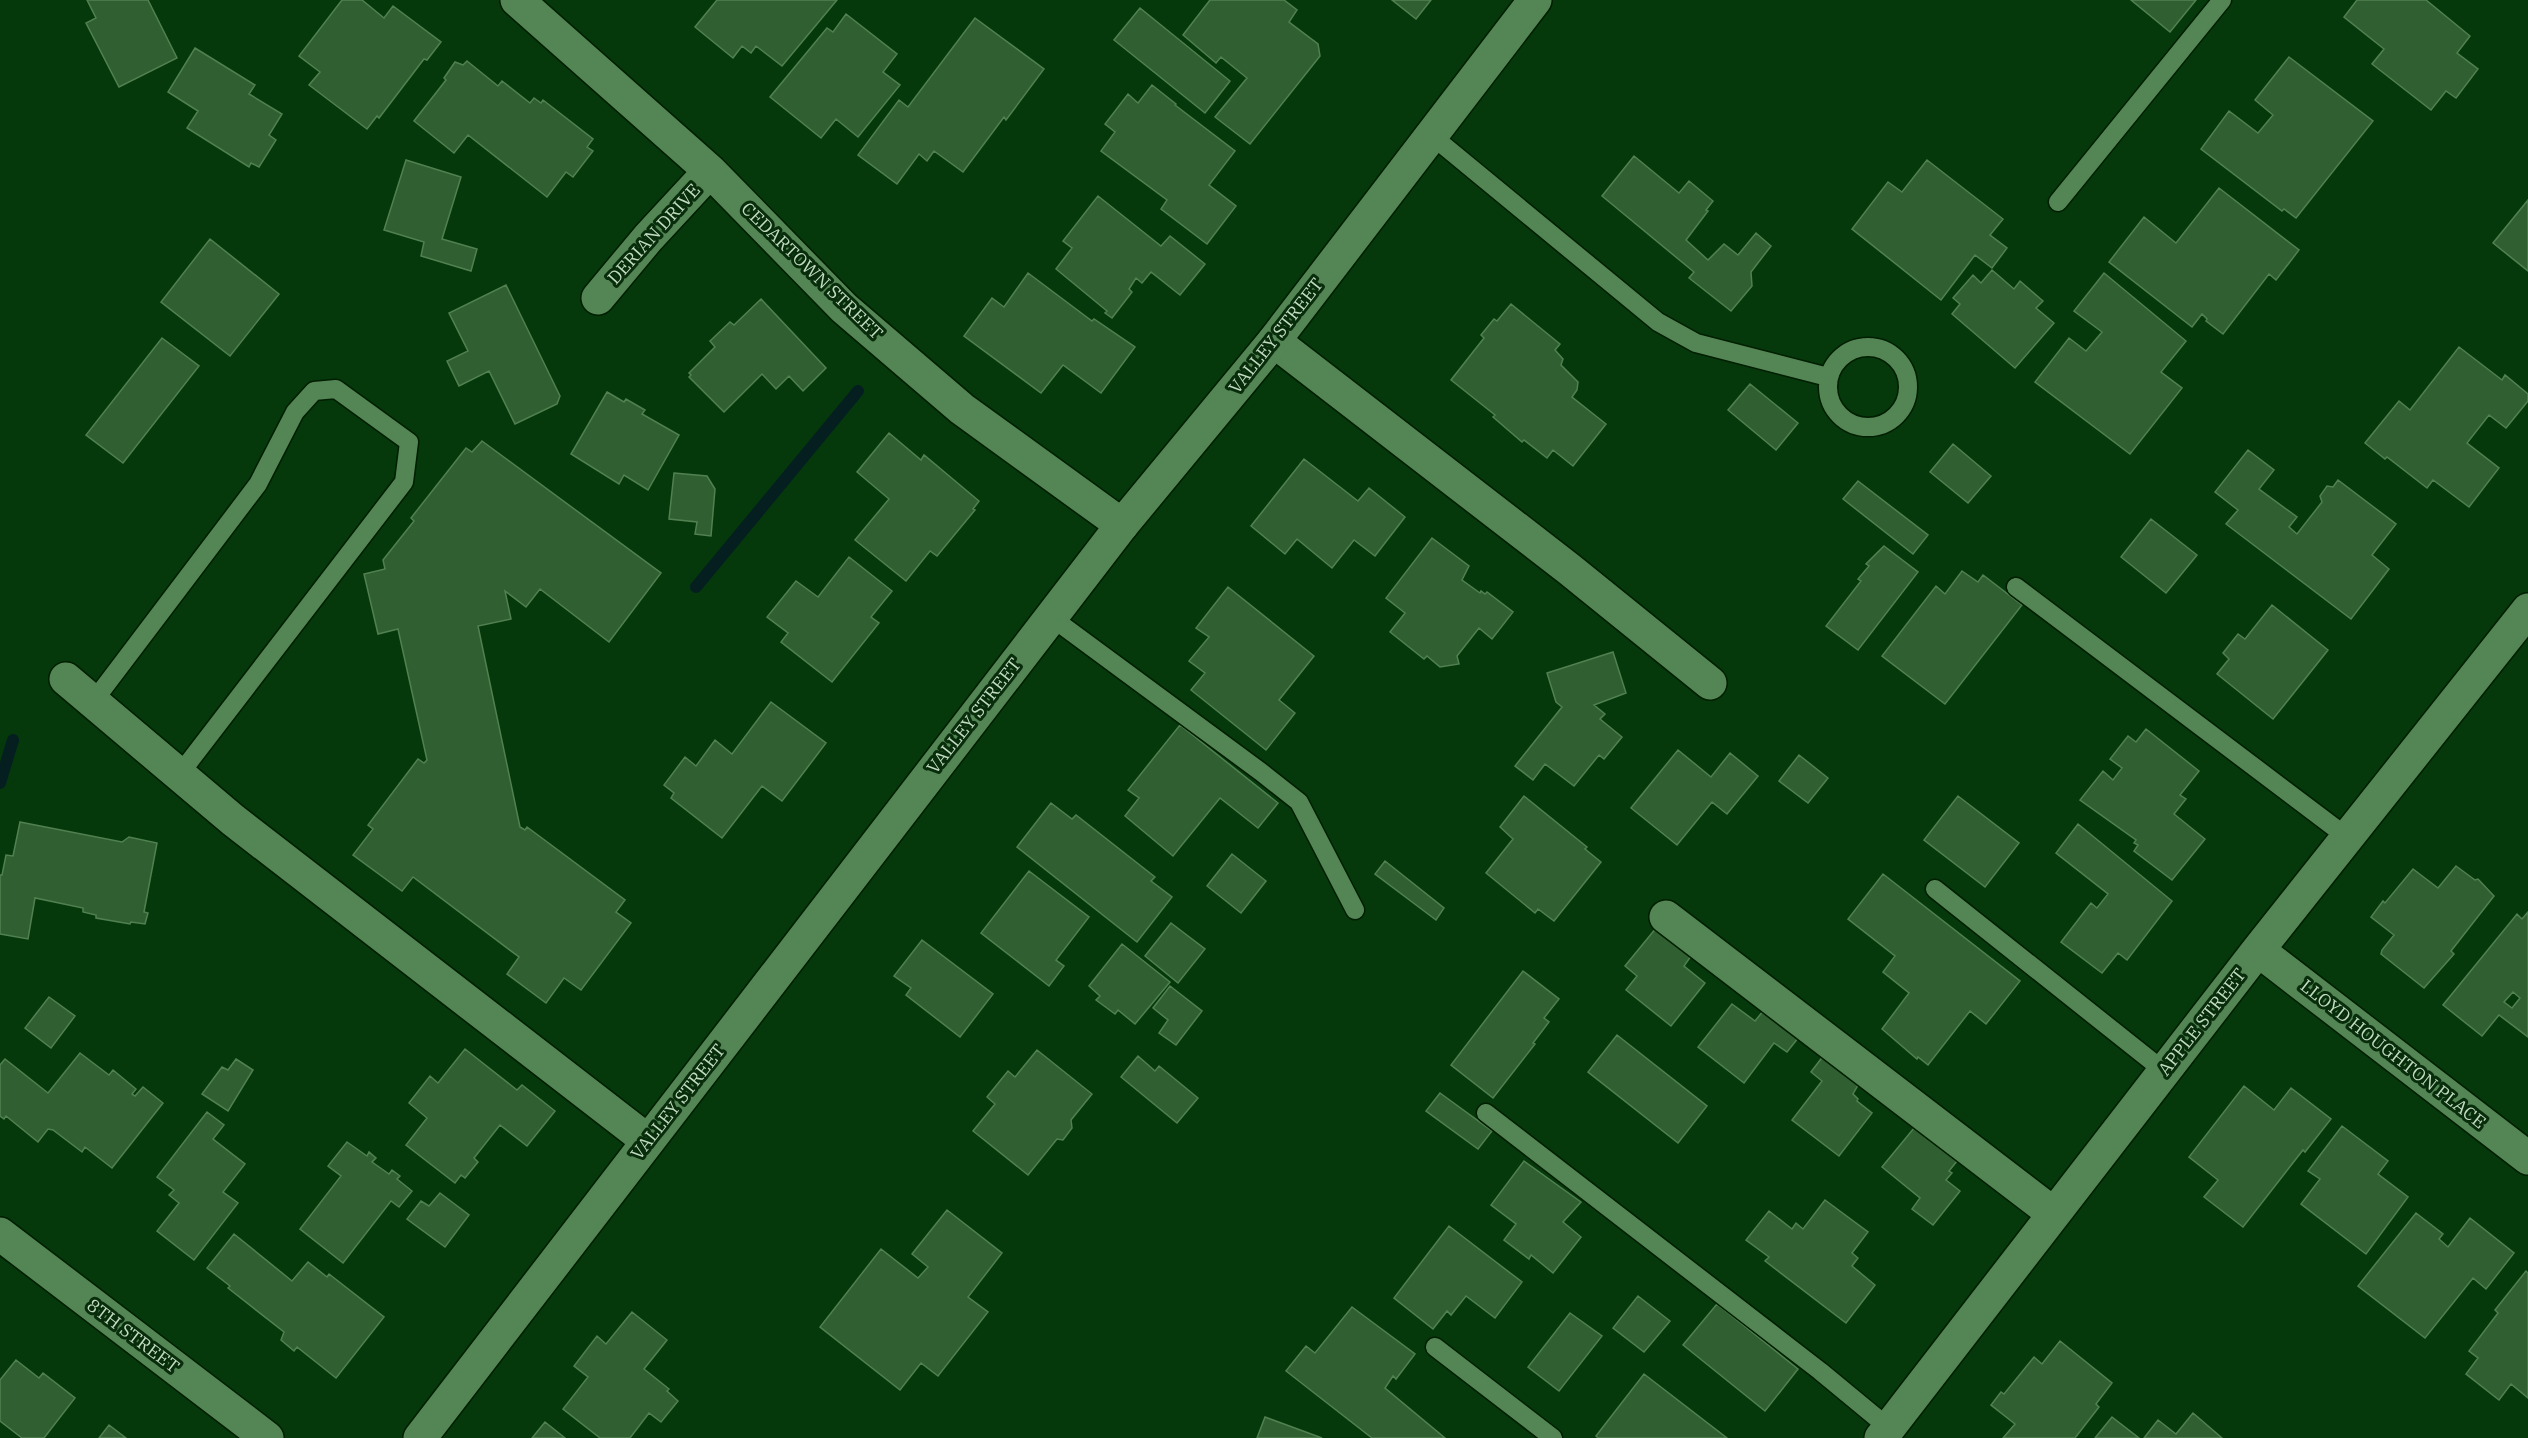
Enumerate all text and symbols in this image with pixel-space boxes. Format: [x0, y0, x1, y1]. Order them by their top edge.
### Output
street label: DERIAN DRIVE [602, 179, 705, 289]
street label: CEDARTOWN STREET [737, 197, 888, 344]
street label: VALLEY STREET [1223, 273, 1328, 398]
street label: VALLEY STREET [921, 653, 1026, 778]
street label: APPLE STREET [2152, 963, 2251, 1080]
street label: LLOYD HOUGHTON PLACE [2296, 974, 2491, 1133]
street label: VALLEY STREET [625, 1039, 730, 1164]
street label: 8TH STREET [83, 1293, 184, 1378]

